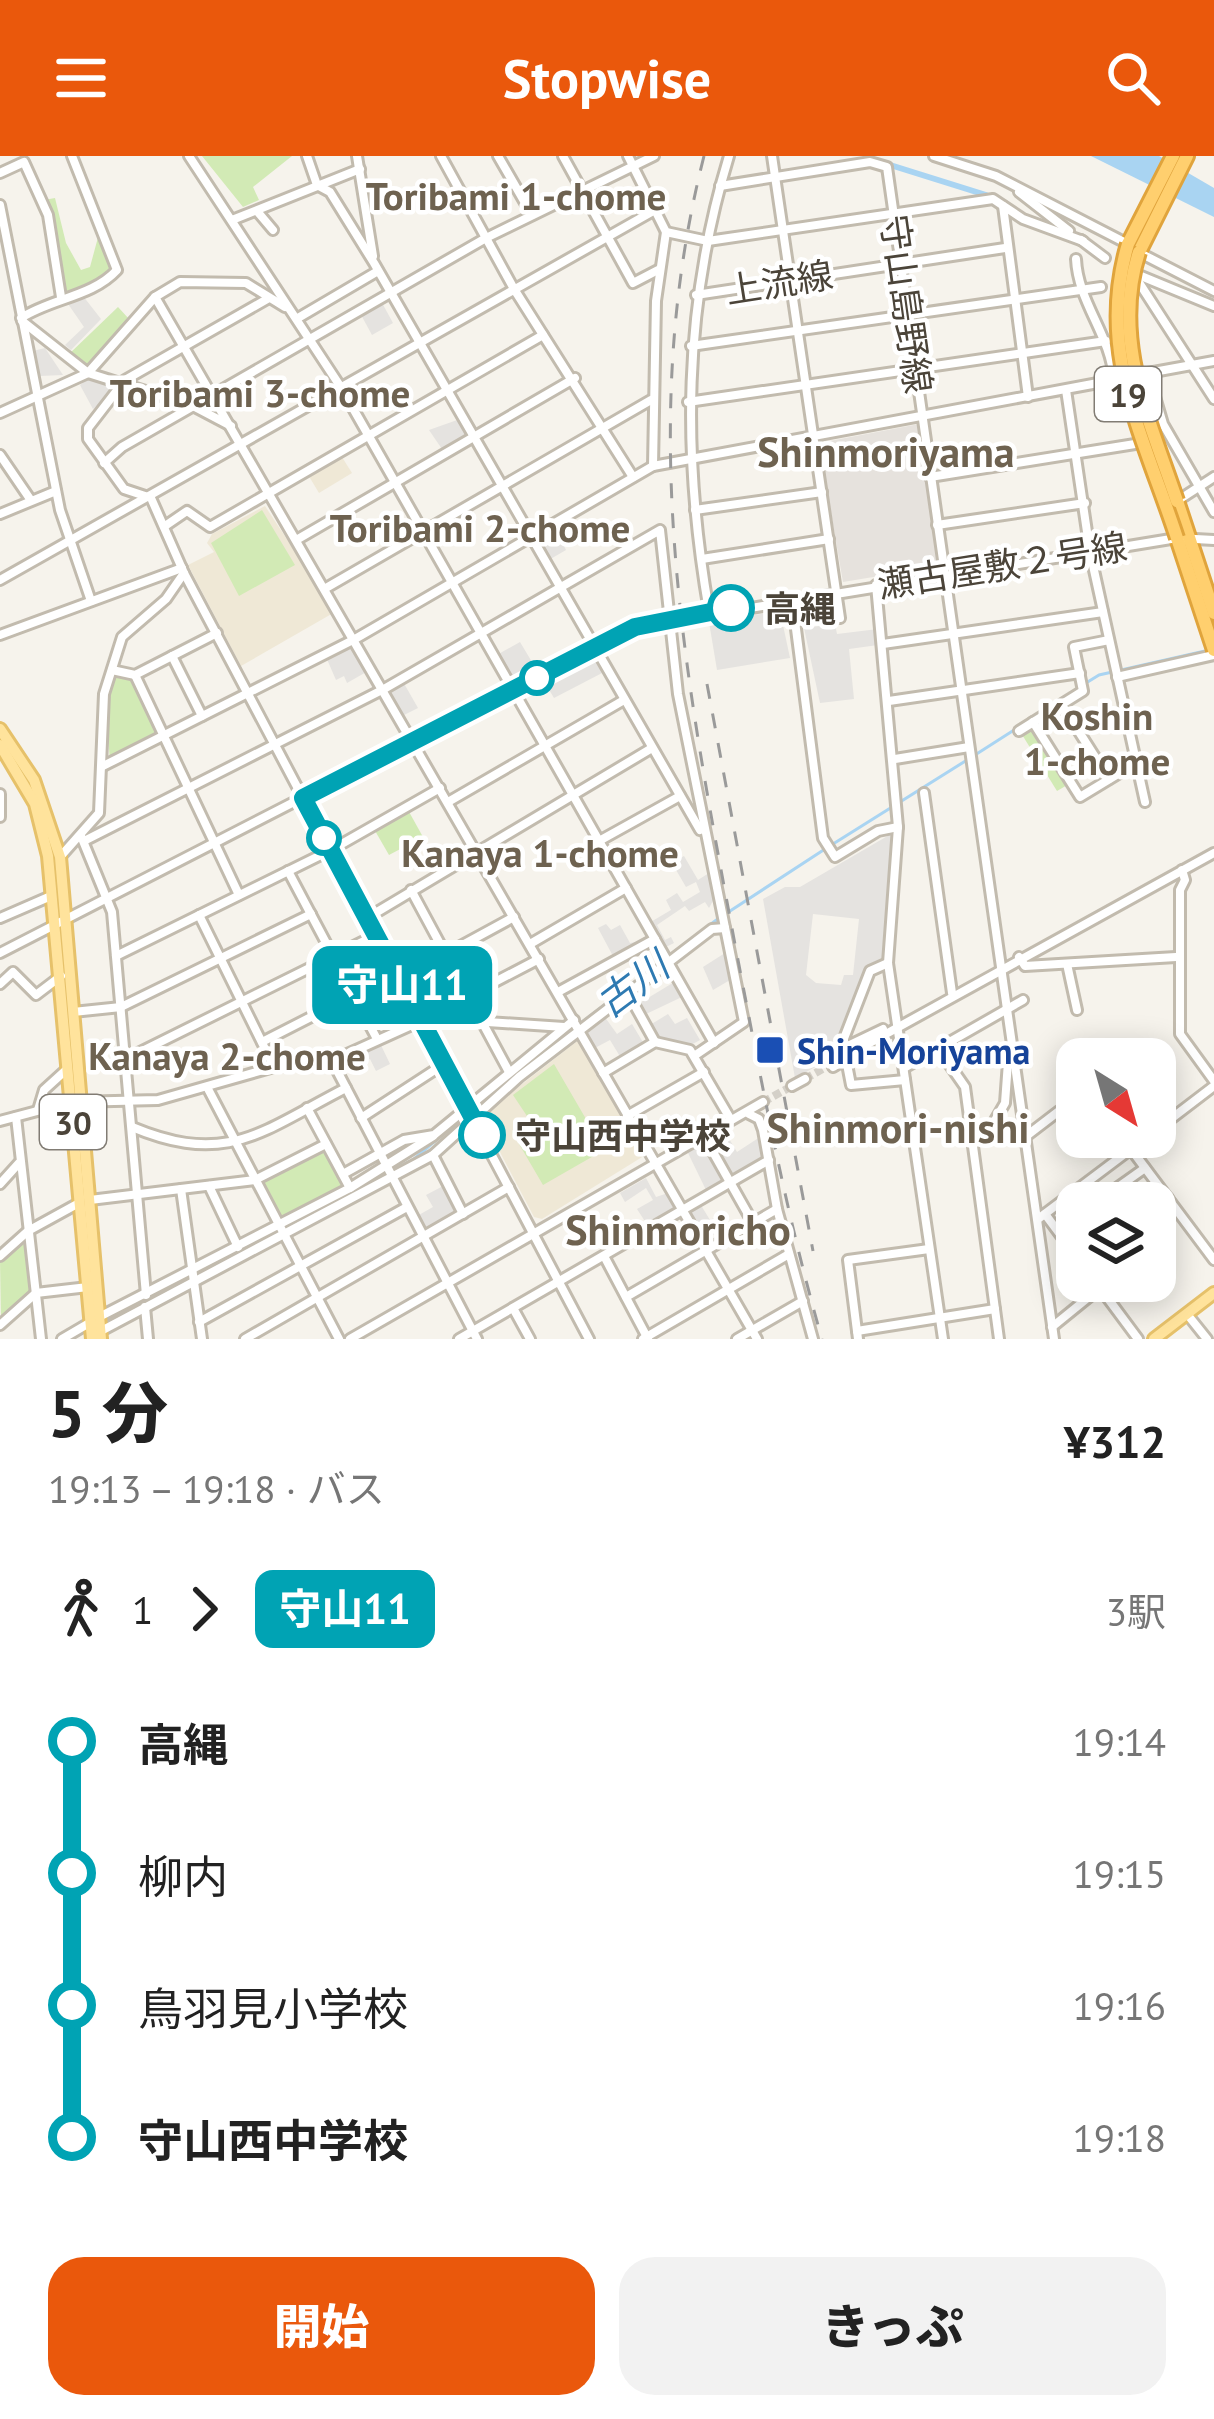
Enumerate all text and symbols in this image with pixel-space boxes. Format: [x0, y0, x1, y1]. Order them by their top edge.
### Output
text: Stopwise [503, 43, 711, 113]
icon: menu [48, 45, 114, 111]
icon: search [1100, 45, 1166, 111]
district label: Toribami 1-chome [366, 170, 666, 221]
street label: 守山島野線 [871, 212, 943, 396]
street label: 上流線 [722, 250, 836, 314]
district label: Toribami 3-chome [110, 367, 410, 418]
road number: 19 [1095, 367, 1161, 421]
district label: Shinmoriyama [757, 424, 1015, 479]
district label: Toribami 2-chome [330, 502, 630, 553]
street label: 瀬古屋敷２号線 [874, 522, 1130, 608]
place label: 高縄 [764, 585, 836, 632]
marker: 高縄 [709, 586, 753, 630]
unlabelled marker [521, 662, 553, 694]
district label: Koshin 1-chome [1024, 690, 1170, 786]
unlabelled marker [308, 822, 340, 854]
district label: Kanaya 1-chome [401, 827, 679, 878]
water label: 古川 [586, 938, 682, 1028]
line badge: 守山11 [318, 946, 486, 1024]
text: 守山11 [336, 957, 468, 1012]
place label: Shin-Moriyama [797, 1027, 1030, 1074]
district label: Kanaya 2-chome [88, 1030, 366, 1081]
marker: Shin-Moriyama [754, 1034, 786, 1066]
north arrow [1056, 1038, 1176, 1158]
map controls [1056, 1038, 1176, 1302]
road number: 30 [40, 1095, 106, 1149]
district label: Shinmori-nishi [767, 1100, 1029, 1155]
place label: 守山西中学校 [515, 1112, 731, 1159]
marker: 守山西中学校 [460, 1113, 504, 1157]
button: layers [1056, 1182, 1176, 1302]
district label: Shinmoricho [565, 1202, 791, 1257]
text: 5 分 [48, 1370, 168, 1455]
text: ¥312 [1064, 1412, 1166, 1470]
text: 19:13 – 19:18 · バス [48, 1463, 385, 1514]
icon: walk [48, 1576, 114, 1642]
icon: forward [171, 1576, 237, 1642]
text: 守山11 [279, 1581, 411, 1636]
text: 1 [132, 1584, 153, 1635]
text: 3駅 [1106, 1586, 1166, 1637]
text: 高縄 [138, 1715, 228, 1773]
text: 19:14 [1072, 1716, 1166, 1767]
text: 柳内 [138, 1847, 228, 1905]
text: 19:15 [1072, 1848, 1166, 1899]
text: 鳥羽見小学校 [138, 1979, 408, 2037]
text: 19:16 [1072, 1980, 1166, 2031]
text: 守山西中学校 [138, 2111, 408, 2169]
text: 19:18 [1072, 2112, 1166, 2163]
button: 開始 [48, 2257, 595, 2395]
button: きっぷ [619, 2257, 1166, 2395]

